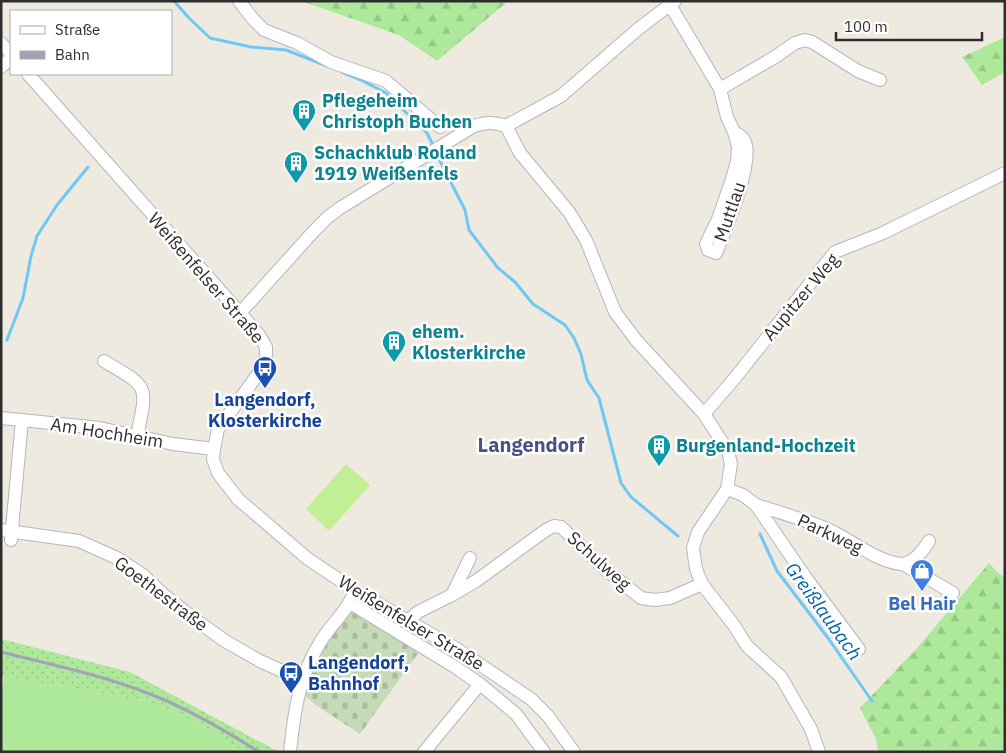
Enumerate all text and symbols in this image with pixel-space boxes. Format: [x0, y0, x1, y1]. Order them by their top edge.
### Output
legend [10, 10, 172, 75]
scale bar [836, 10, 982, 42]
text: 100 m [844, 17, 888, 36]
text: Straße [55, 20, 100, 39]
text: Bahn [55, 45, 90, 64]
place label: Pflegeheim Christoph Buchen [322, 89, 472, 133]
building icon: Pflegeheim Christoph Buchen [291, 98, 317, 132]
place label: Schachklub Roland 1919 Weißenfels [314, 141, 477, 185]
building icon: Schachklub Roland 1919 Weißenfels [283, 150, 309, 184]
street label: Muttlau [709, 179, 751, 245]
street label: Weißenfelser Straße [143, 207, 270, 348]
street label: Aupitzer Weg [757, 248, 844, 345]
place label: ehem. Klosterkirche [412, 320, 526, 364]
building icon: ehem. Klosterkirche [381, 329, 407, 363]
bus stop icon: Langendorf, Klosterkirche [252, 355, 278, 389]
place label: Langendorf, Klosterkirche [208, 388, 322, 432]
street label: Am Hochheim [49, 412, 165, 453]
district label: Langendorf [478, 431, 584, 458]
building icon: Burgenland-Hochzeit [646, 433, 672, 467]
place label: Burgenland-Hochzeit [676, 434, 856, 457]
street label: Parkweg [794, 508, 867, 559]
street label: Schulweg [563, 526, 636, 596]
street label: Goethestraße [110, 551, 213, 636]
water label: Greißlaubach [780, 557, 868, 665]
shop icon: Bel Hair [909, 558, 935, 592]
street label: Weißenfelser Straße [334, 570, 488, 675]
place label: Bel Hair [888, 592, 956, 615]
place label: Langendorf, Bahnhof [308, 651, 409, 695]
bus stop icon: Langendorf, Bahnhof [278, 660, 304, 694]

